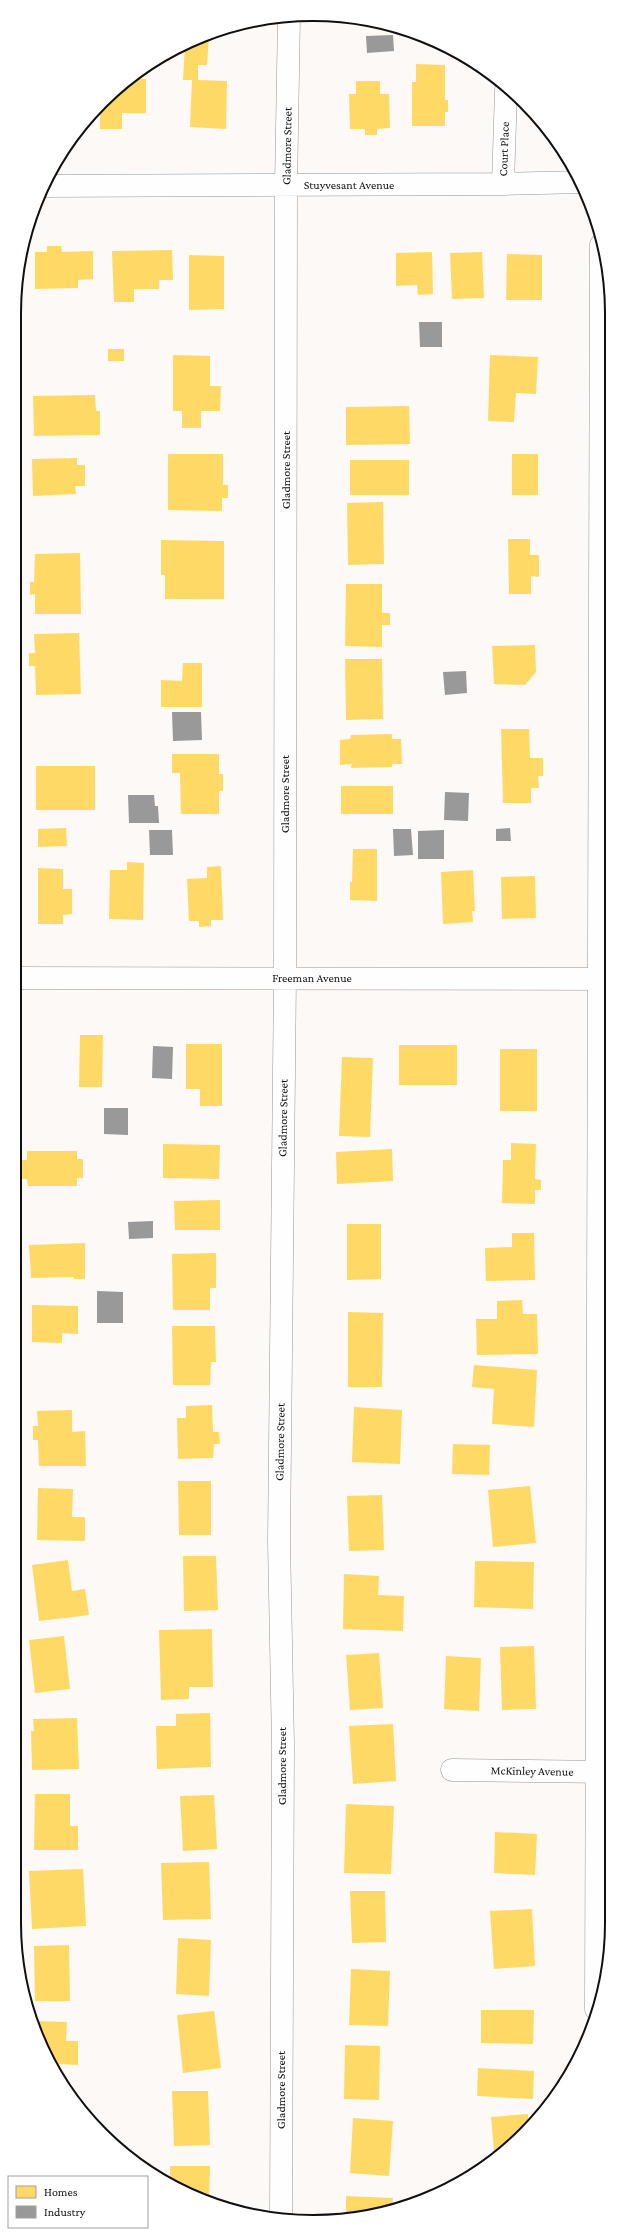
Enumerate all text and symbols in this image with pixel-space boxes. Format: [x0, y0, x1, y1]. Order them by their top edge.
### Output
street label: Gladmore Street [279, 106, 295, 185]
street label: Court Place [496, 121, 512, 177]
street label: Stuyvesant Avenue [304, 178, 394, 192]
street label: Gladmore Street [279, 430, 293, 509]
street label: Gladmore Street [278, 754, 292, 833]
street label: Freeman Avenue [272, 971, 352, 985]
street label: Gladmore Street [275, 1078, 291, 1157]
street label: Gladmore Street [272, 1402, 288, 1481]
street label: Gladmore Street [275, 1726, 289, 1805]
street label: McKinley Avenue [490, 1763, 574, 1779]
street label: Gladmore Street [274, 2050, 288, 2129]
legend [8, 2176, 148, 2228]
text: Homes [44, 2185, 78, 2199]
text: Industry [44, 2205, 86, 2219]

